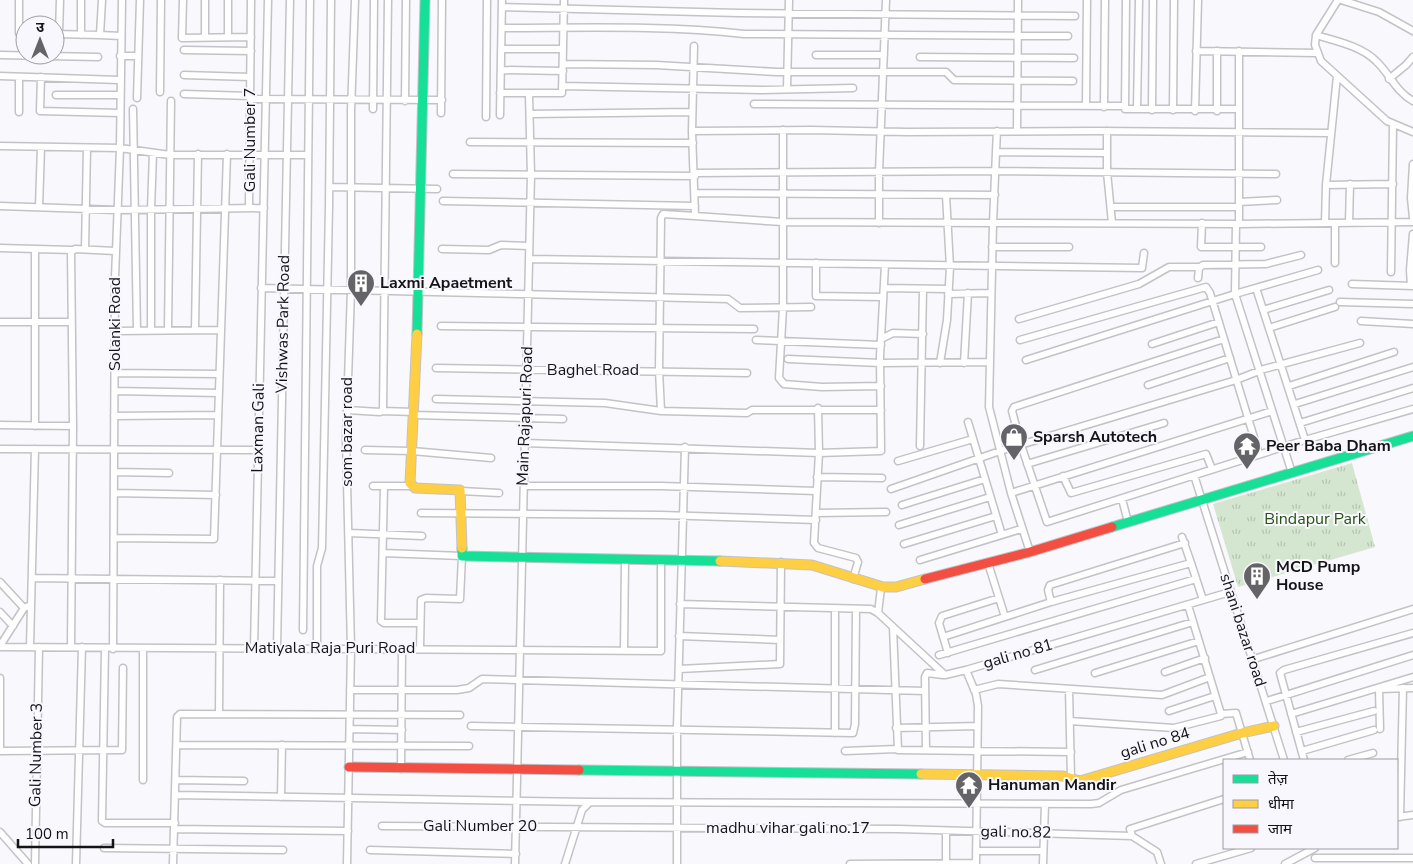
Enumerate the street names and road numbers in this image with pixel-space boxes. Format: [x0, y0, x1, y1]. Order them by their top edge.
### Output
street label: Gali Number 7 [239, 88, 261, 192]
street label: Vishwas Park Road [271, 255, 295, 394]
street label: Solanki Road [104, 277, 126, 371]
street label: Main Rajapuri Road [512, 346, 538, 486]
street label: Baghel Road [547, 359, 639, 381]
street label: som bazar road [336, 377, 358, 487]
street label: Laxman Gali [246, 383, 270, 473]
street label: shani bazar road [1214, 571, 1272, 689]
street label: gali no 81 [980, 634, 1056, 674]
street label: Matiyala Raja Puri Road [245, 637, 415, 659]
street label: Gali Number 3 [24, 703, 48, 807]
street label: gali no 84 [1117, 722, 1193, 764]
street label: Gali Number 20 [423, 815, 537, 837]
street label: madhu vihar gali no.17 [706, 817, 870, 839]
street label: gali no.82 [980, 820, 1052, 844]

